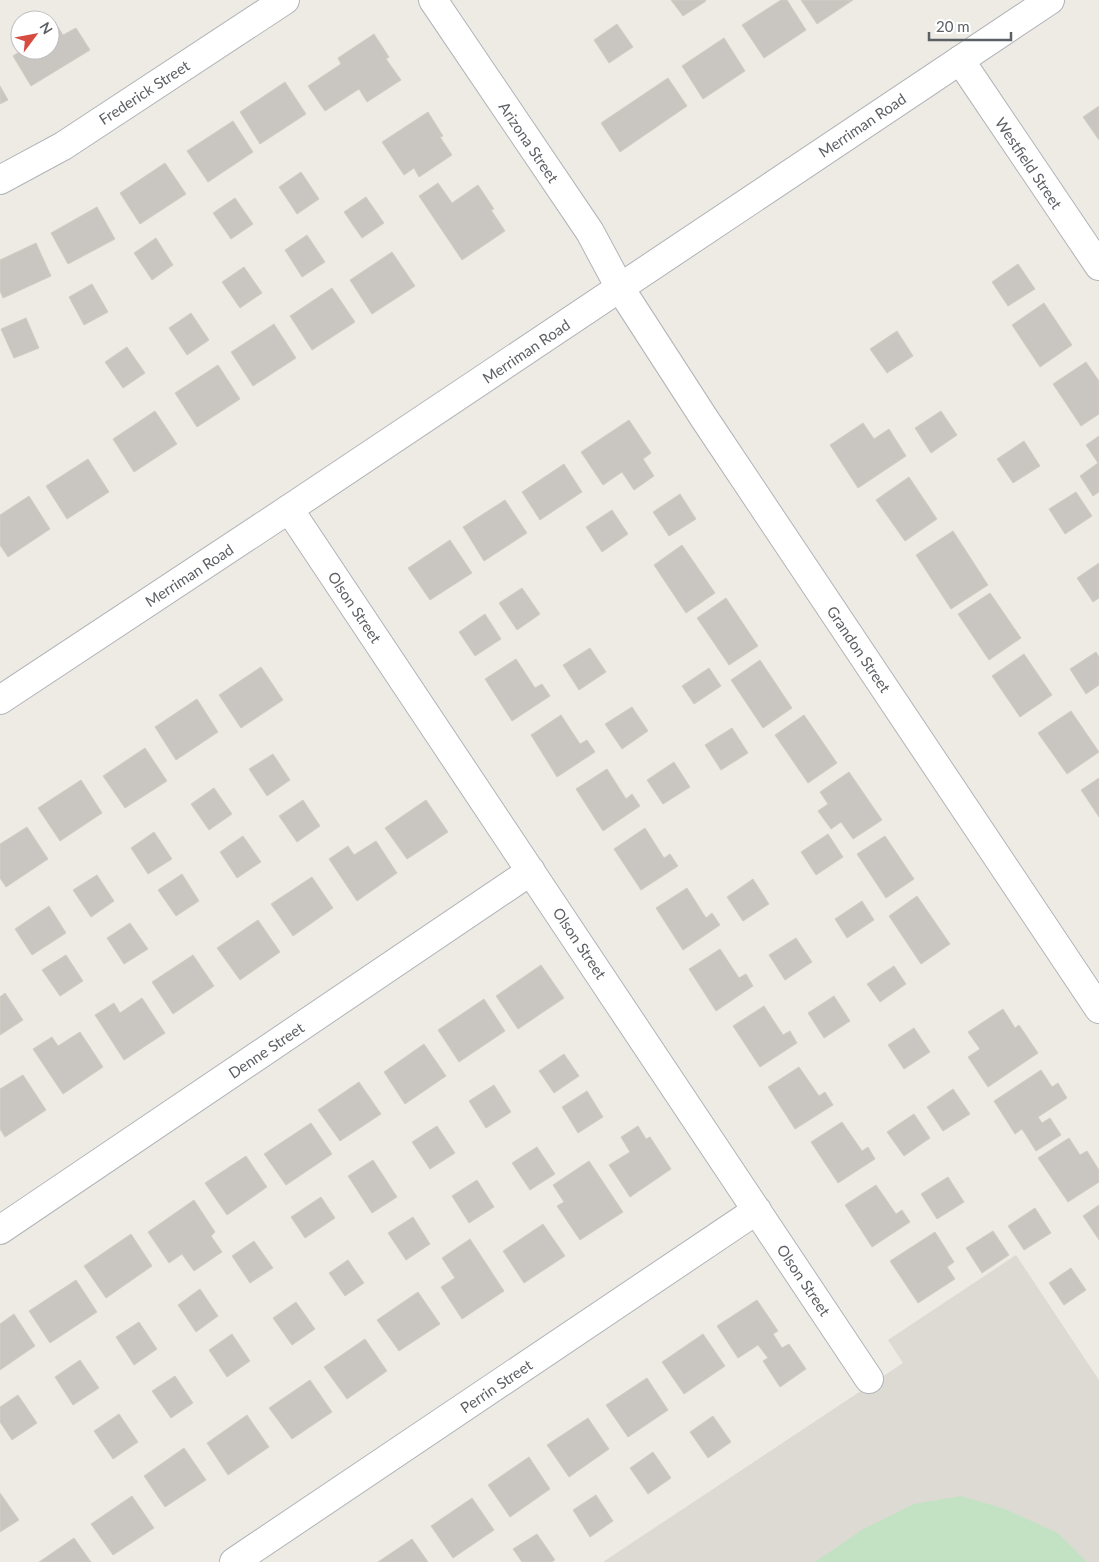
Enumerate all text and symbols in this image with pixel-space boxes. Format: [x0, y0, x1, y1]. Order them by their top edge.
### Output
north arrow [10, 10, 60, 60]
scale bar [929, 10, 1012, 42]
text: 20 m [936, 17, 970, 35]
text: N [36, 19, 57, 37]
street label: Frederick Street [95, 56, 193, 128]
street label: Merriman Road [815, 89, 909, 161]
street label: Arizona Street [495, 98, 563, 186]
street label: Westfield Street [992, 114, 1067, 213]
street label: Merriman Road [479, 315, 573, 387]
street label: Merriman Road [142, 540, 236, 610]
street label: Olson Street [325, 568, 386, 647]
street label: Grandon Street [823, 602, 895, 696]
street label: Olson Street [550, 904, 611, 983]
street label: Denne Street [225, 1018, 308, 1082]
street label: Olson Street [774, 1241, 835, 1320]
street label: Perrin Street [457, 1355, 536, 1417]

